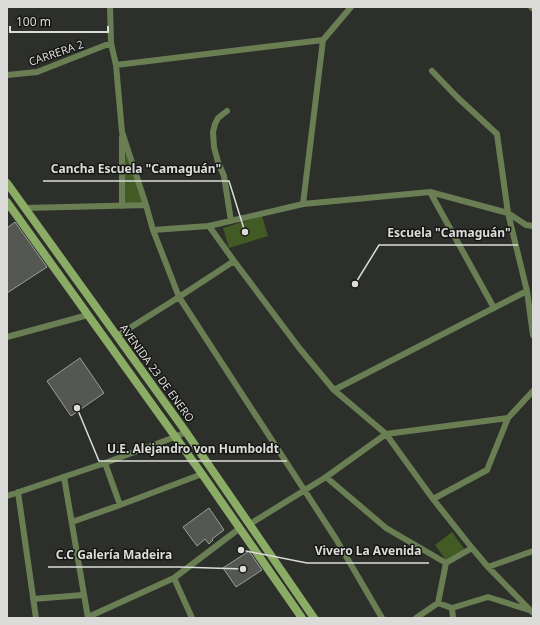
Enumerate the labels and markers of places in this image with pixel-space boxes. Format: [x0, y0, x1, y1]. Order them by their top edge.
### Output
callout: Cancha Escuela "Camaguán" [43, 157, 229, 181]
callout: Escuela "Camaguán" [379, 221, 518, 245]
callout: U.E. Alejandro von Humboldt [99, 437, 287, 461]
callout: Vivero La Avenida [307, 539, 429, 563]
callout: C.C Galería Madeira [48, 543, 180, 567]

